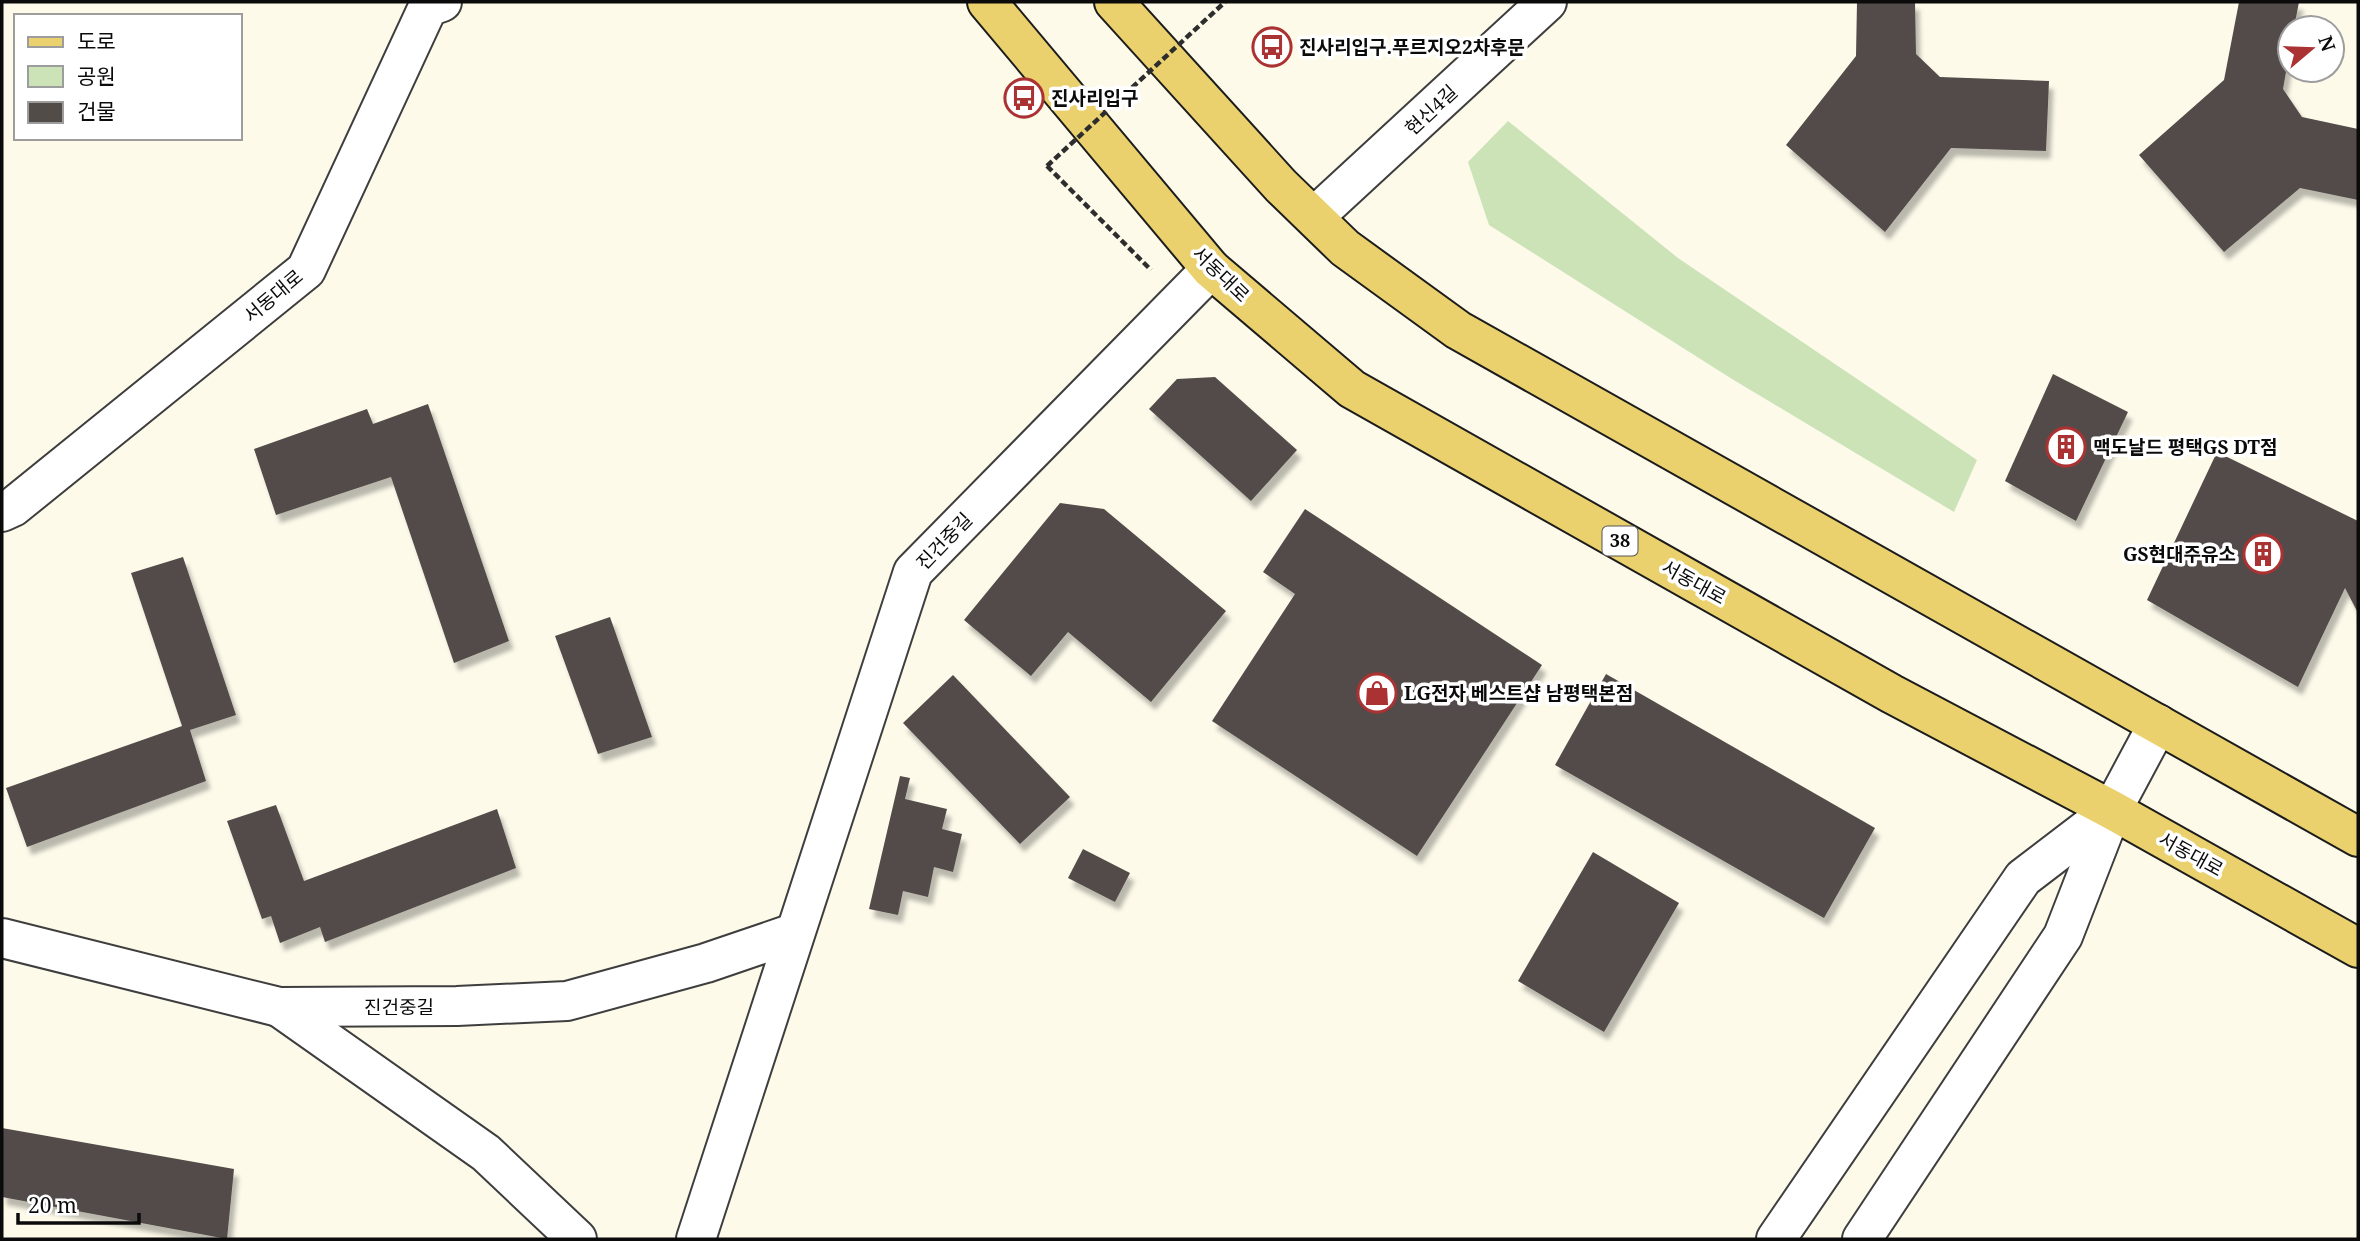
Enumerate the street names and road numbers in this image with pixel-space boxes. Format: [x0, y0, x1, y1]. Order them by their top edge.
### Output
street label: 현신4길 [1399, 79, 1463, 141]
street label: 서동대로 [1187, 240, 1255, 308]
street label: 서동대로 [238, 264, 308, 328]
street label: 진건중길 [910, 507, 978, 575]
road number: 38 [1602, 526, 1638, 556]
street label: 서동대로 [1657, 554, 1731, 610]
street label: 서동대로 [2154, 826, 2228, 882]
street label: 진건중길 [364, 994, 434, 1020]

